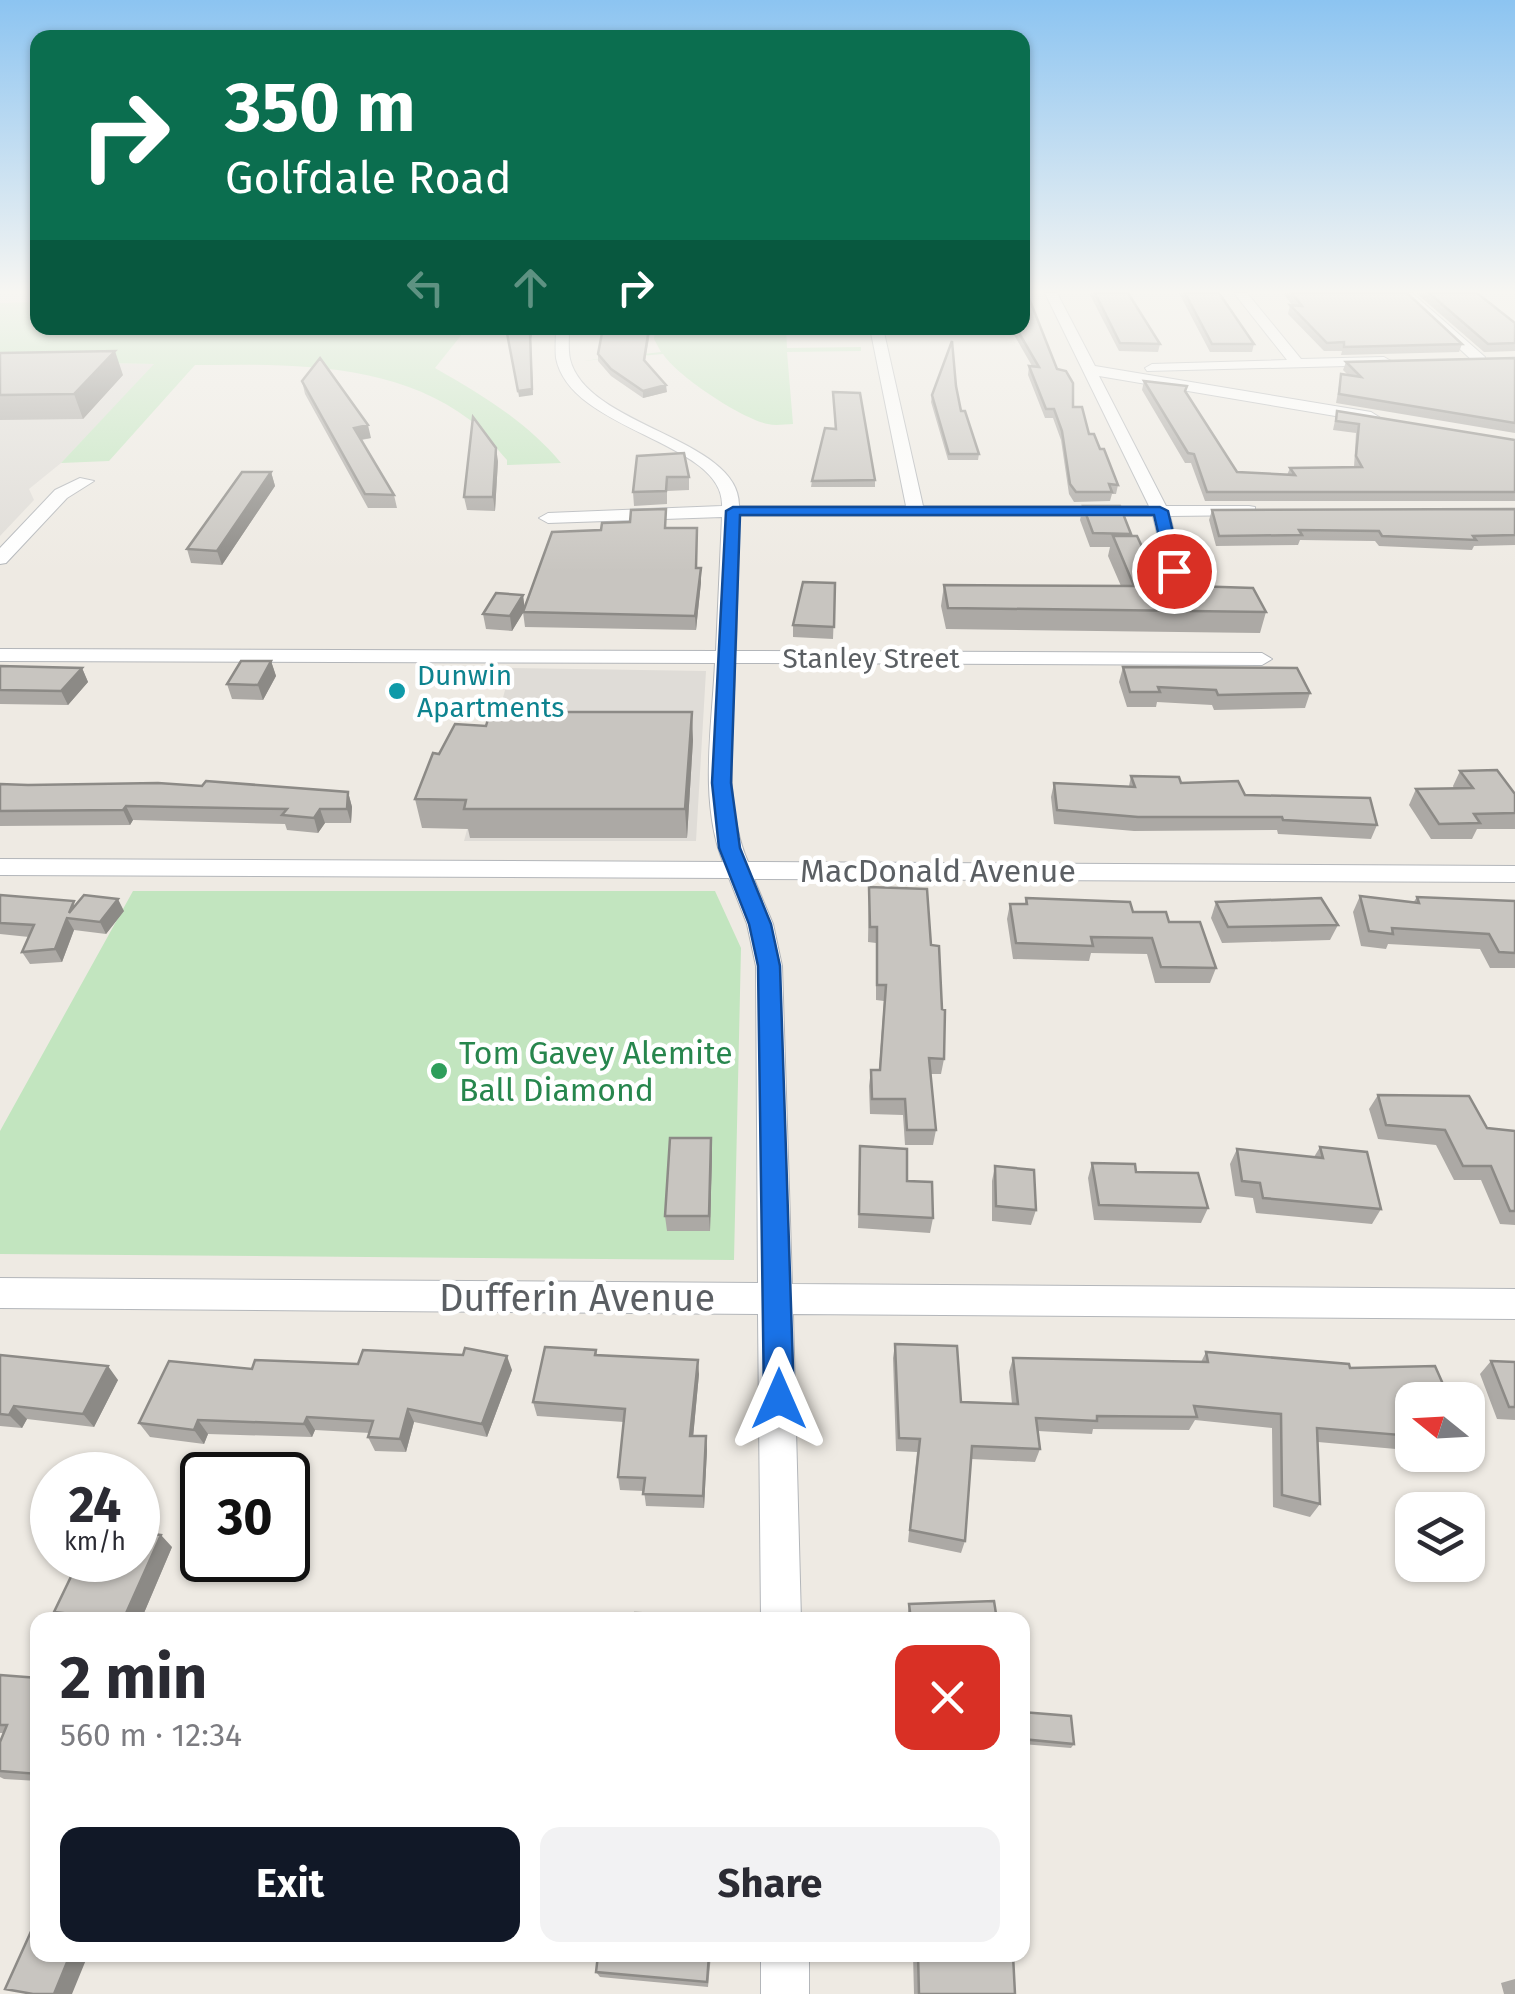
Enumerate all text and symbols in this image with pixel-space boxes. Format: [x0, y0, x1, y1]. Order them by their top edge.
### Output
text: 350 m [225, 66, 416, 150]
icon: right [60, 70, 190, 200]
text: Golfdale Road [225, 151, 512, 205]
icon: left [398, 260, 453, 315]
icon: ahead [503, 260, 558, 315]
icon: right [608, 260, 663, 315]
pin [1132, 529, 1217, 614]
icon: arrive [1147, 544, 1202, 599]
street label: Stanley Street [782, 642, 960, 675]
place label: Dunwin Apartments [417, 659, 564, 724]
marker: Dunwin Apartments [386, 680, 408, 702]
street label: MacDonald Avenue [800, 852, 1076, 890]
place label: Tom Gavey Alemite Ball Diamond [459, 1034, 733, 1109]
marker: Tom Gavey Alemite Ball Diamond [428, 1060, 450, 1082]
street label: Dufferin Avenue [439, 1275, 715, 1321]
position arrow [727, 1347, 831, 1451]
north arrow [1395, 1382, 1485, 1472]
map controls [1395, 1382, 1485, 1582]
speed limit sign: 30 [180, 1452, 310, 1582]
text: 24 [69, 1475, 121, 1535]
button: layers [1395, 1492, 1485, 1582]
text: km/h [64, 1527, 126, 1557]
text: 2 min [60, 1642, 207, 1714]
button: close [895, 1645, 1000, 1750]
text: 560 m · 12:34 [60, 1716, 242, 1754]
button: Exit [60, 1827, 520, 1942]
button: Share [540, 1827, 1000, 1942]

